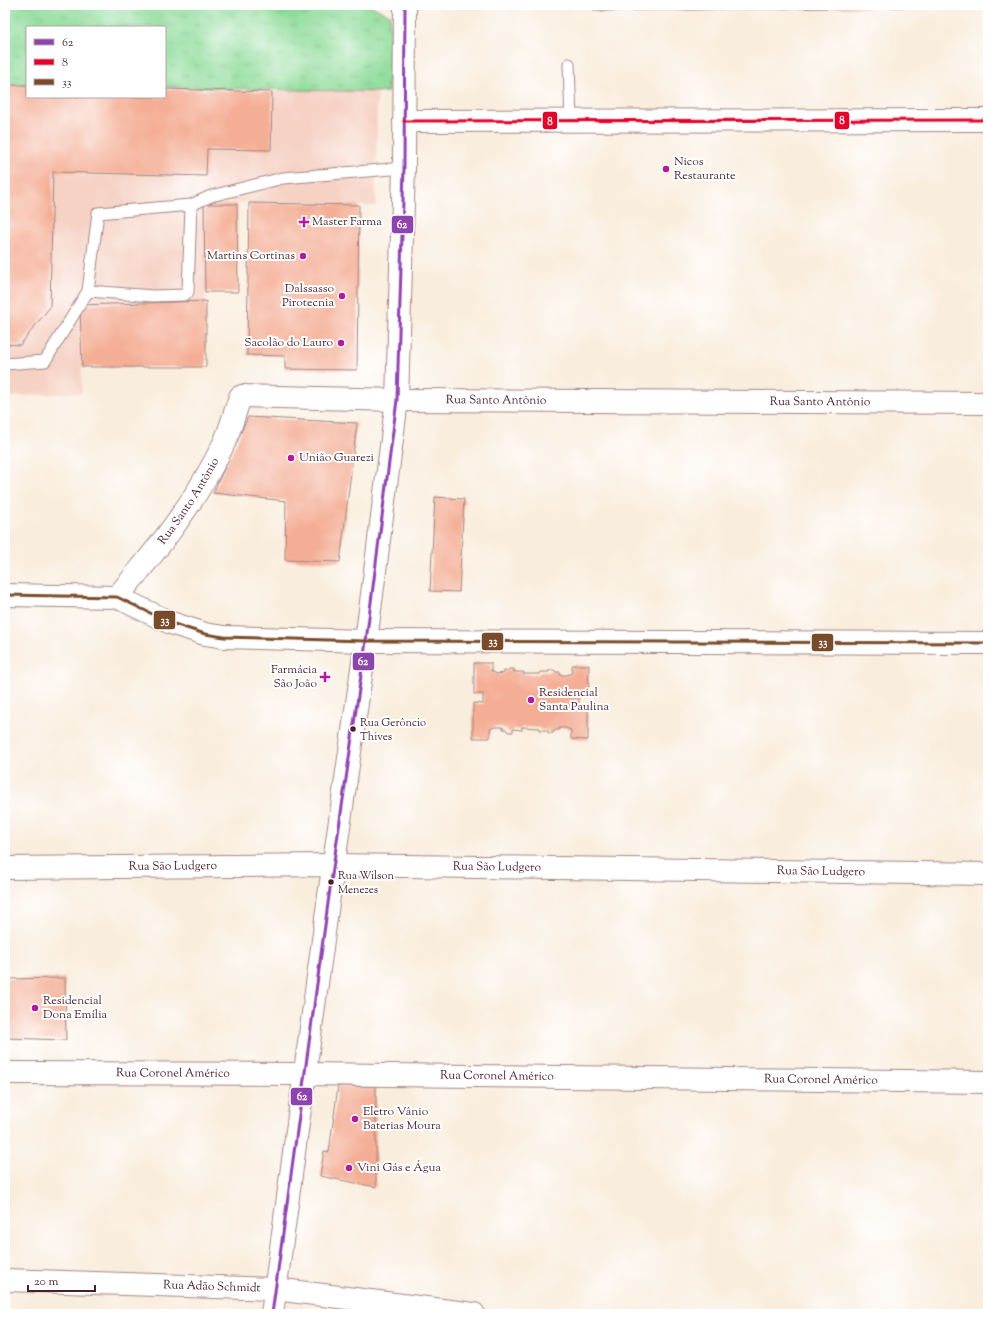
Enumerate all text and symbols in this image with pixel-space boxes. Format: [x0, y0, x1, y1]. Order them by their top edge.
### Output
legend [26, 26, 166, 98]
text: 62 [62, 34, 74, 52]
text: 8 [62, 54, 68, 72]
text: 33 [62, 74, 72, 92]
line badge: 8 [542, 111, 558, 130]
line badge: 8 [834, 111, 850, 130]
text: 8 [839, 113, 845, 129]
text: 8 [547, 114, 553, 130]
place label: Nicos Restaurante [674, 153, 736, 185]
marker: Nicos Restaurante [661, 164, 671, 174]
place label: Master Farma [312, 213, 382, 231]
line badge: 62 [391, 215, 414, 234]
marker: Master Farma [299, 217, 309, 227]
text: 62 [397, 217, 408, 233]
place label: Martins Cortinas [207, 247, 295, 265]
marker: Martins Cortinas [298, 251, 308, 261]
place label: Dalssasso Pirotecnia [282, 280, 334, 312]
marker: Dalssasso Pirotecnia [337, 291, 347, 301]
place label: Sacolão do Lauro [244, 334, 333, 352]
marker: Sacolão do Lauro [336, 338, 346, 348]
street label: Rua Santo Antônio [446, 391, 547, 410]
street label: Rua Santo Antônio [770, 393, 871, 411]
place label: União Guarezi [299, 449, 374, 467]
marker: União Guarezi [286, 453, 296, 463]
street label: Rua Santo Antônio [154, 454, 224, 549]
line badge: 33 [153, 610, 176, 630]
text: 33 [161, 613, 170, 629]
line badge: 33 [481, 632, 504, 651]
line badge: 33 [811, 633, 834, 652]
text: 33 [489, 634, 498, 650]
text: 33 [819, 635, 828, 651]
line badge: 62 [352, 652, 375, 671]
text: 62 [358, 654, 369, 670]
place label: Farmácia São João [271, 661, 317, 693]
marker: Farmácia São João [320, 672, 330, 682]
place label: Residencial Santa Paulina [539, 684, 610, 716]
marker: Residencial Santa Paulina [526, 695, 536, 705]
place label: Rua Gerôncio Thives [360, 715, 426, 745]
marker: Rua Gerôncio Thives [348, 724, 358, 734]
street label: Rua São Ludgero [129, 857, 218, 876]
street label: Rua São Ludgero [453, 858, 542, 877]
street label: Rua São Ludgero [777, 862, 866, 881]
place label: Rua Wilson Menezes [338, 868, 394, 898]
marker: Rua Wilson Menezes [326, 877, 336, 887]
place label: Residencial Dona Emília [43, 992, 108, 1024]
marker: Residencial Dona Emília [30, 1003, 40, 1013]
street label: Rua Coronel Américo [116, 1064, 230, 1083]
street label: Rua Coronel Américo [440, 1067, 554, 1086]
street label: Rua Coronel Américo [764, 1070, 878, 1090]
line badge: 62 [290, 1087, 313, 1106]
text: 62 [297, 1089, 308, 1105]
place label: Eletro Vânio Baterias Moura [363, 1103, 441, 1135]
marker: Eletro Vânio Baterias Moura [350, 1114, 360, 1124]
place label: Vini Gás e Água [357, 1159, 441, 1177]
marker: Vini Gás e Água [344, 1163, 354, 1173]
scale bar [28, 1267, 95, 1293]
text: 20 m [34, 1273, 59, 1291]
street label: Rua Adão Schmidt [163, 1276, 261, 1298]

